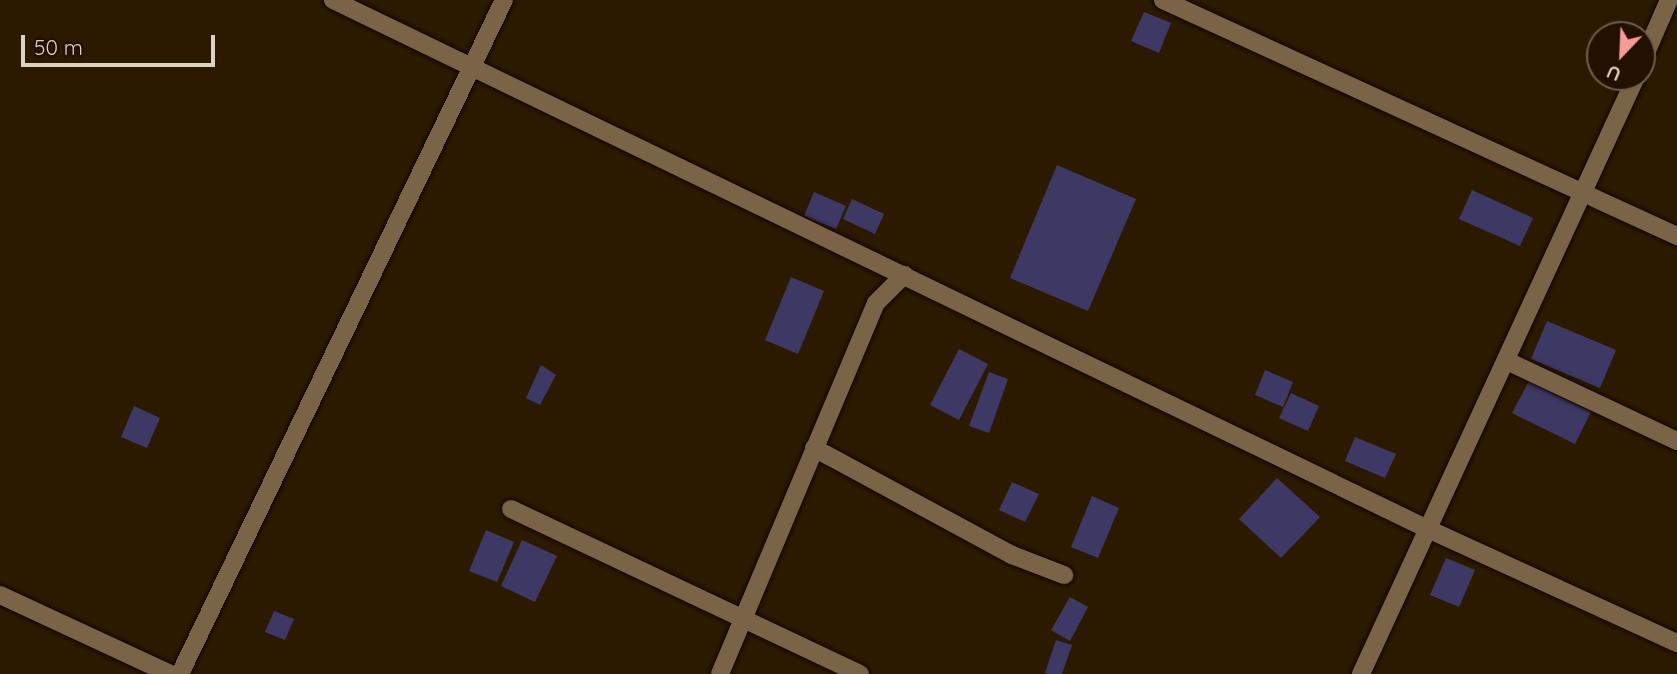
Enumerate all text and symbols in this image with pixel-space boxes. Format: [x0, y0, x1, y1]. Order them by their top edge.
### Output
scale bar [24, 21, 219, 65]
north arrow [1586, 21, 1656, 91]
text: 50 m [34, 34, 83, 60]
text: U [1603, 60, 1624, 87]

